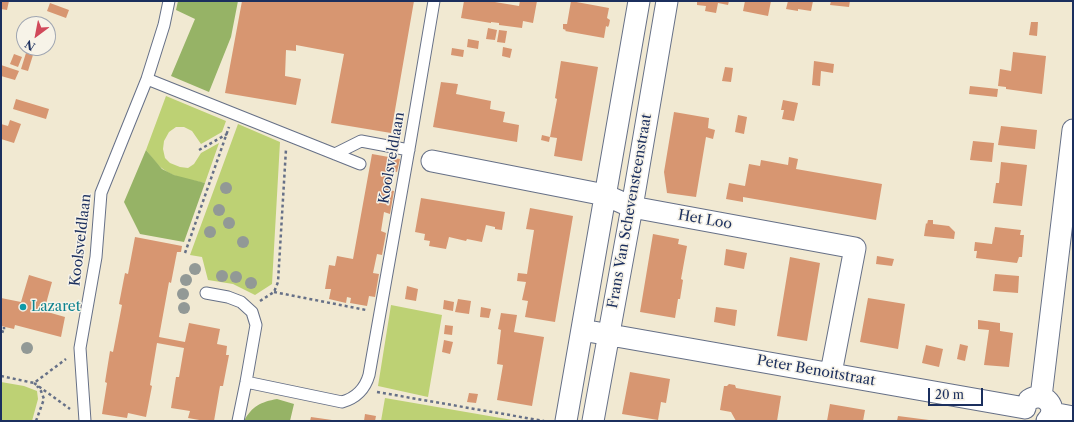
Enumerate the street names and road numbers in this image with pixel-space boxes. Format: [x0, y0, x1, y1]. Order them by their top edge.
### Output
street label: Koolsveldlaan [376, 111, 408, 205]
street label: Frans Van Schevensteenstraat [605, 112, 655, 310]
street label: Koolsveldlaan [67, 193, 95, 287]
street label: Het Loo [677, 207, 733, 233]
street label: Peter Benoitstraat [756, 352, 876, 390]

